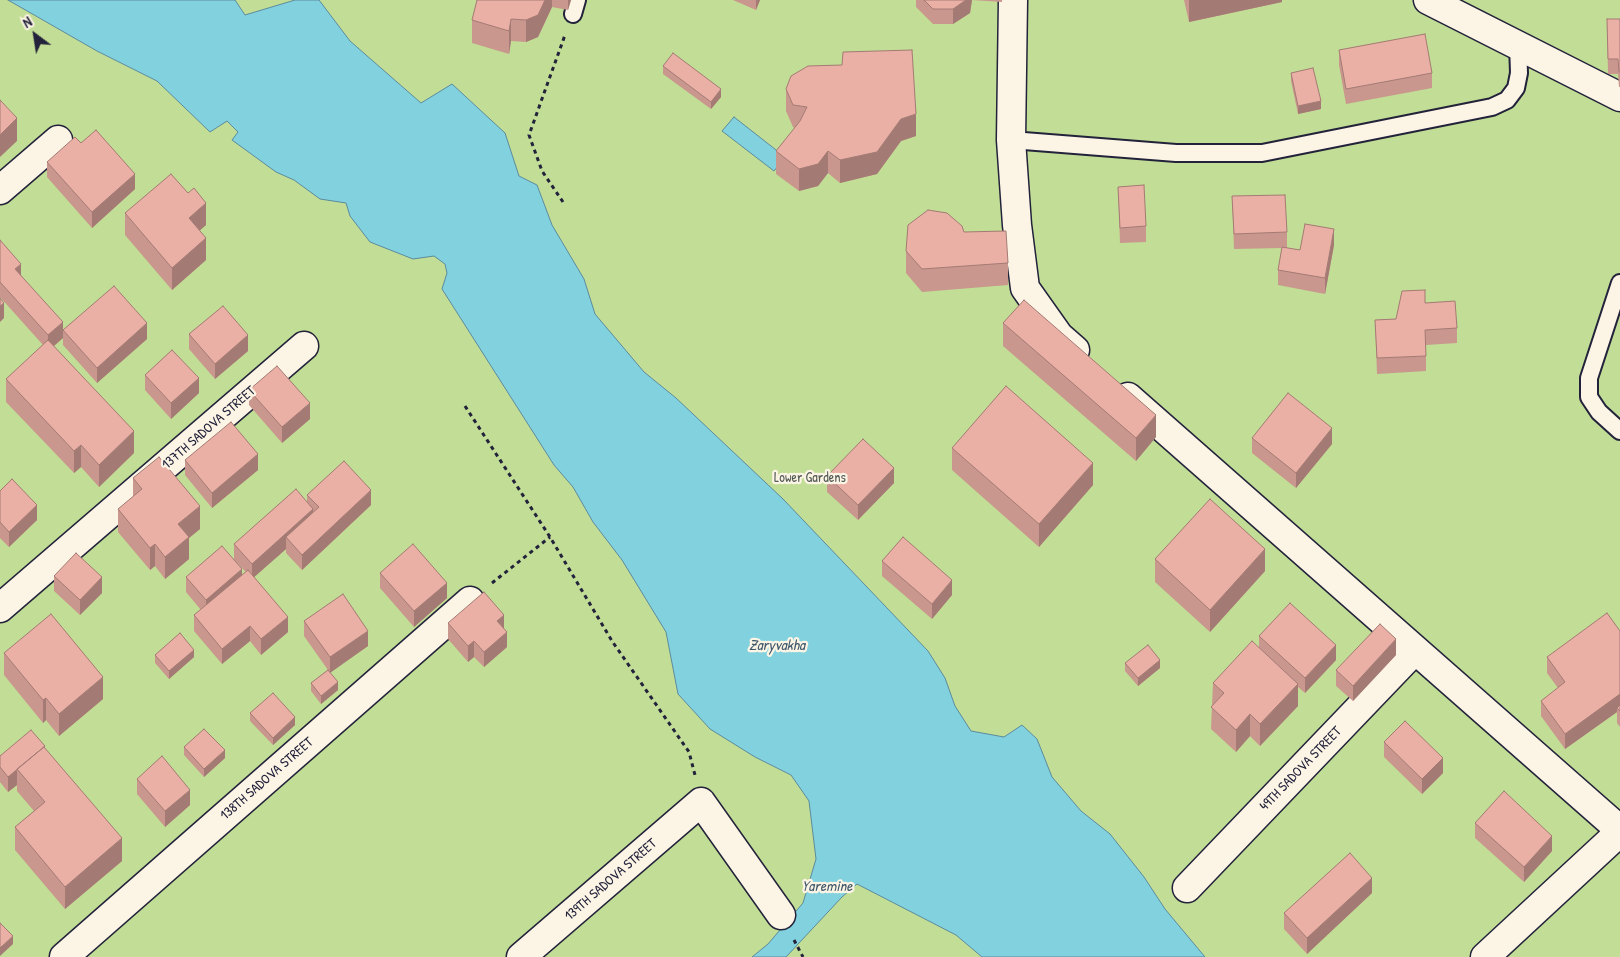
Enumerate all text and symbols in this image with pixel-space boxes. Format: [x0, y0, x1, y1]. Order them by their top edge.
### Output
north arrow [10, 10, 60, 60]
text: N [19, 12, 35, 32]
street label: 137TH SADOVA STREET [159, 383, 259, 473]
park label: Lower Gardens [774, 470, 846, 486]
water label: Zaryvakha [749, 637, 805, 655]
street label: 49TH SADOVA STREET [1257, 723, 1345, 815]
street label: 138TH SADOVA STREET [217, 734, 317, 824]
street label: 139TH SADOVA STREET [561, 835, 661, 925]
water label: Yaremine [802, 878, 852, 896]

